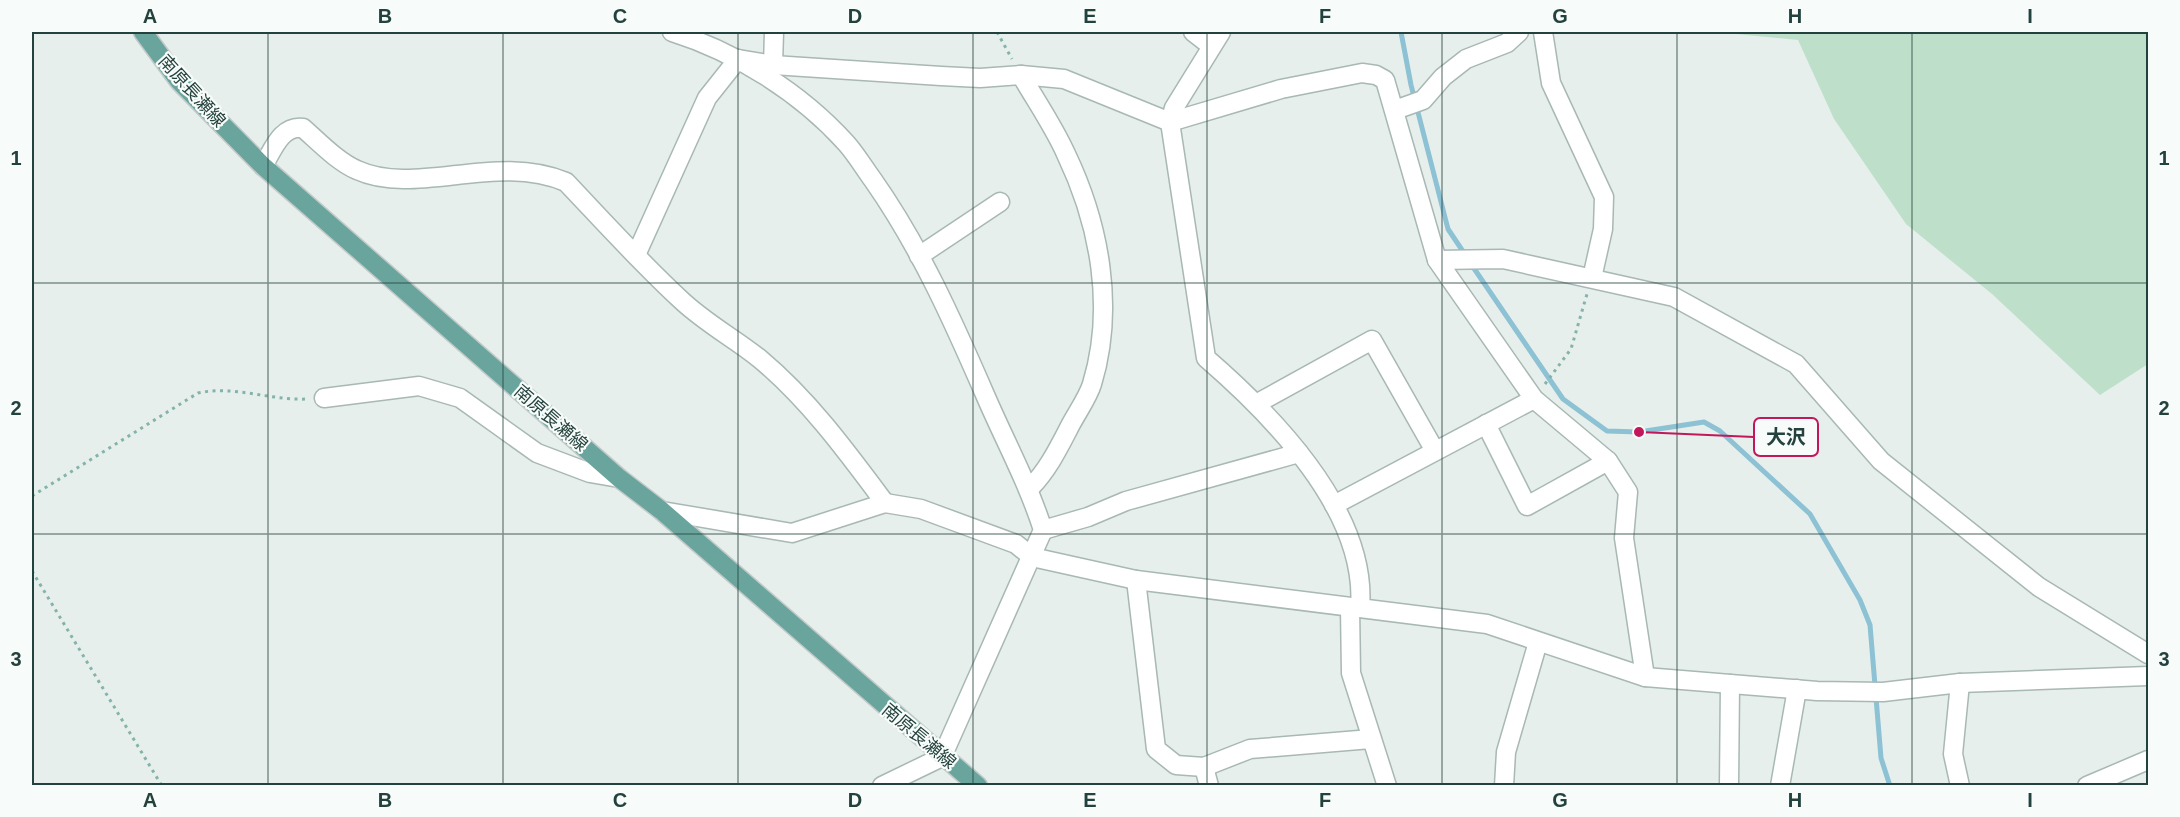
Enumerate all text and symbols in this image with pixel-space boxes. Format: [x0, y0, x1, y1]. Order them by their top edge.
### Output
text: A [143, 5, 157, 27]
text: B [378, 5, 392, 27]
text: C [613, 5, 627, 27]
text: D [848, 5, 862, 27]
text: E [1083, 5, 1097, 27]
text: F [1319, 5, 1331, 27]
text: G [1552, 5, 1568, 27]
text: H [1788, 5, 1802, 27]
text: I [2027, 5, 2033, 27]
street label: 南原長瀬線 [154, 51, 230, 131]
text: 1 [10, 147, 22, 169]
text: 1 [2158, 147, 2170, 169]
street label: 南原長瀬線 [510, 381, 592, 455]
text: 2 [10, 397, 22, 419]
text: 2 [2158, 397, 2170, 419]
callout: 大沢 [1754, 418, 1818, 456]
text: 大沢 [1766, 426, 1806, 448]
text: 3 [10, 648, 22, 670]
text: 3 [2158, 648, 2170, 670]
street label: 南原長瀬線 [878, 699, 960, 773]
text: A [143, 789, 157, 811]
text: B [378, 789, 392, 811]
text: C [613, 789, 627, 811]
text: D [848, 789, 862, 811]
text: E [1083, 789, 1097, 811]
text: F [1319, 789, 1331, 811]
text: G [1552, 789, 1568, 811]
text: H [1788, 789, 1802, 811]
text: I [2027, 789, 2033, 811]

